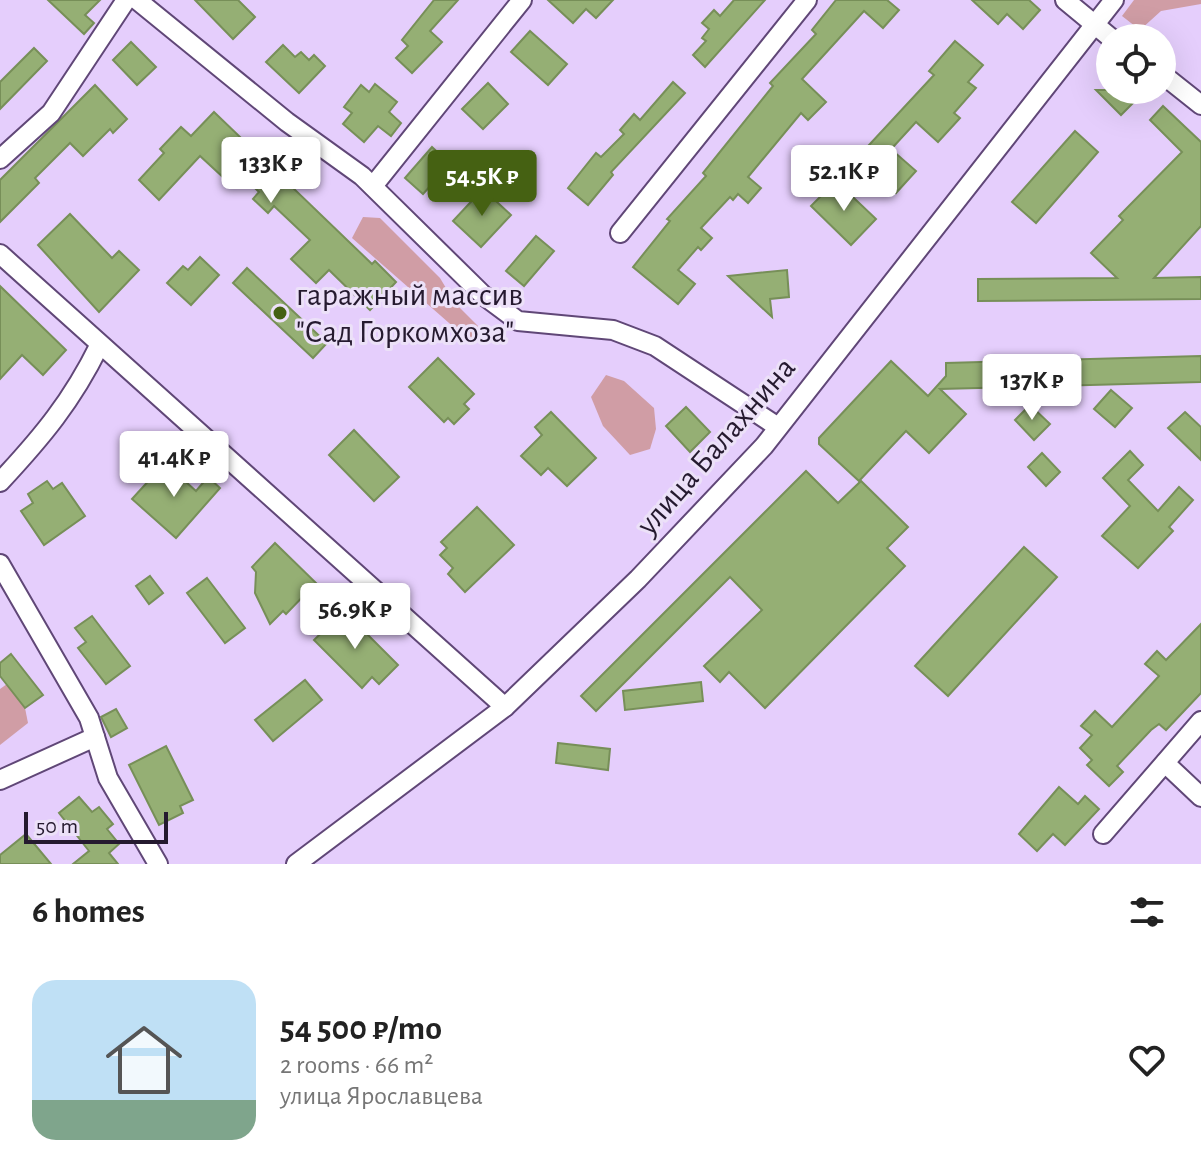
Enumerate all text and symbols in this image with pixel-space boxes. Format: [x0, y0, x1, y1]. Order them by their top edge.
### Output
map controls [1096, 24, 1176, 104]
button: locate [1096, 24, 1176, 104]
pin: 133K ₽ [206, 137, 336, 205]
pin: 52.1K ₽ [770, 145, 918, 213]
text: 133K ₽ [239, 150, 303, 176]
pin: 54.5K ₽ [408, 150, 556, 218]
text: 52.1K ₽ [809, 158, 879, 184]
text: 54.5K ₽ [446, 163, 518, 189]
place label: гаражный массив "Сад Горкомхоза" [296, 279, 523, 348]
marker: гаражный массив "Сад Горкомхоза" [271, 304, 289, 322]
street label: улица Балахнина [630, 351, 801, 542]
pin: 137K ₽ [967, 354, 1097, 422]
text: 137K ₽ [1000, 367, 1064, 393]
pin: 41.4K ₽ [100, 431, 248, 499]
text: 41.4K ₽ [138, 444, 210, 470]
pin: 56.9K ₽ [281, 583, 429, 651]
text: 56.9K ₽ [318, 596, 392, 622]
scale bar [24, 808, 168, 844]
text: 50 m [36, 815, 78, 837]
icon: filters [1125, 890, 1169, 934]
text: 6 homes [32, 895, 145, 929]
icon: home [96, 1012, 192, 1108]
text: 54 500 ₽/mo [280, 1012, 442, 1046]
icon: heart [1125, 1038, 1169, 1082]
text: 2 rooms · 66 m² [280, 1052, 433, 1078]
text: улица Ярославцева [280, 1083, 483, 1109]

